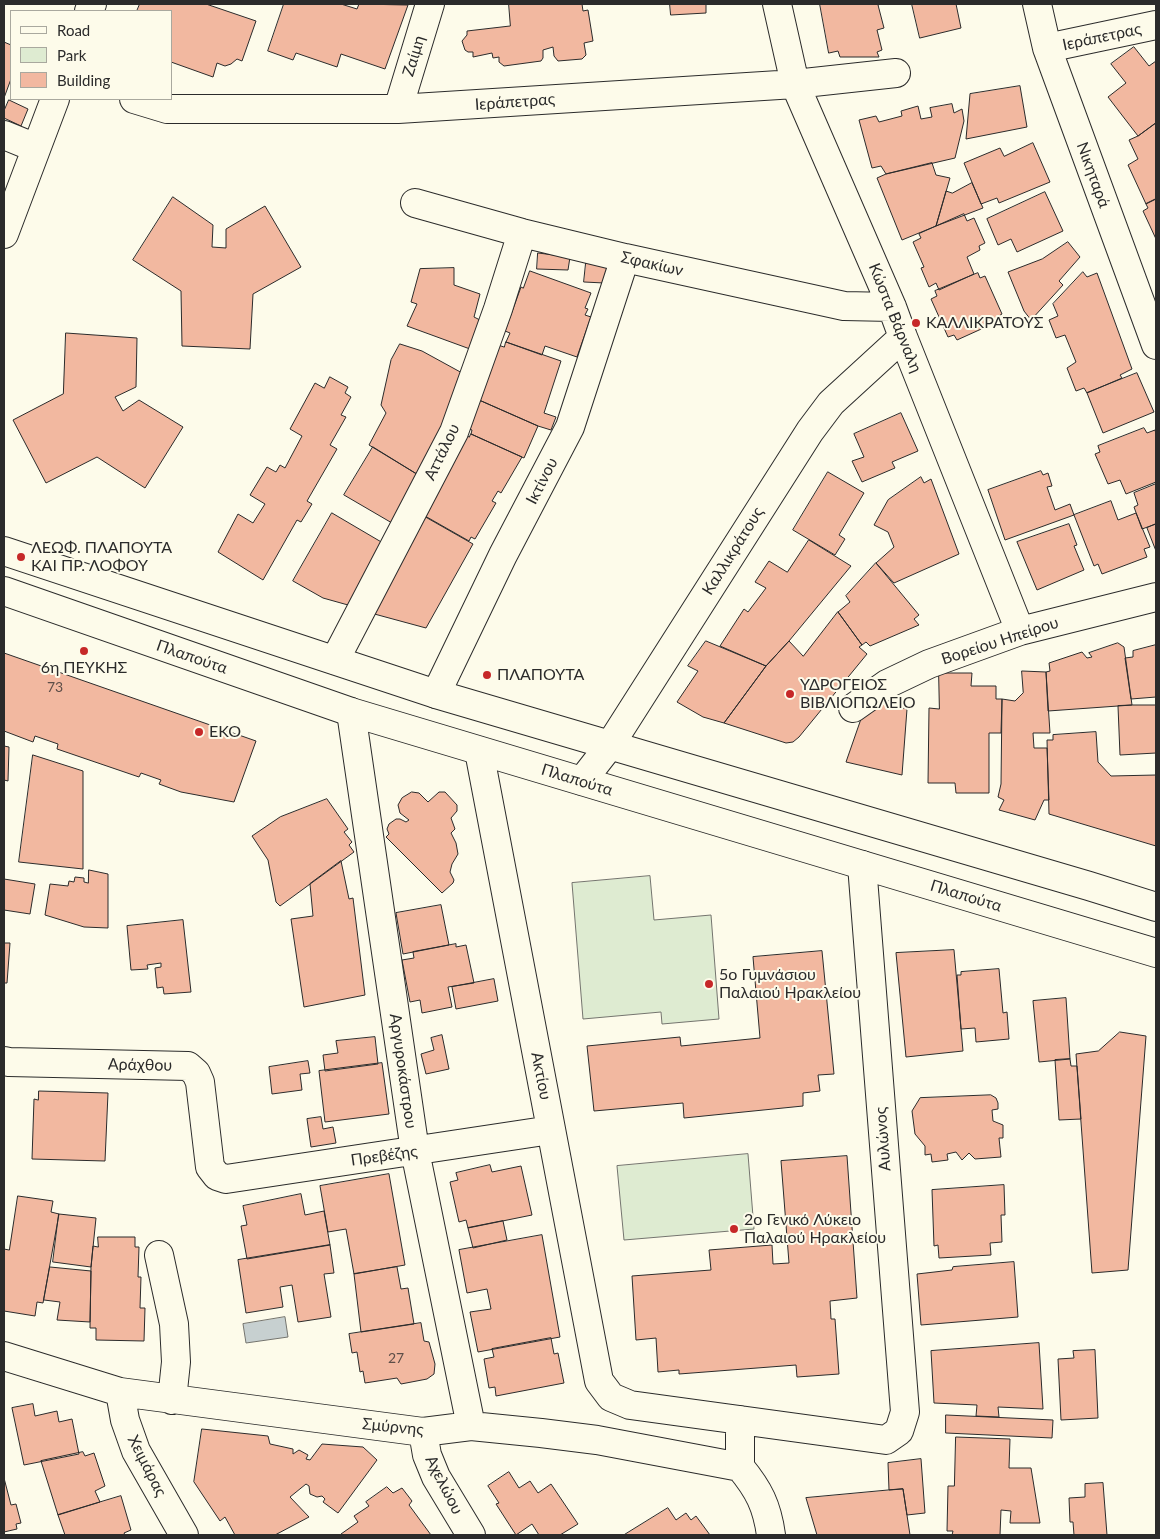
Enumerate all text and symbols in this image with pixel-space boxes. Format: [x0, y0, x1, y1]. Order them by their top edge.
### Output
legend [10, 10, 172, 100]
street label: Ιεράπετρας [1061, 19, 1143, 55]
text: Road [57, 21, 90, 39]
street label: Ζαίμη [399, 33, 429, 79]
text: Park [57, 46, 86, 64]
text: Building [57, 71, 110, 89]
street label: Ιεράπετρας [474, 90, 556, 114]
street label: Νικηταρά [1072, 139, 1114, 211]
street label: Σφακίων [619, 248, 685, 280]
street label: Κώστα Βάρναλη [864, 260, 926, 376]
place label: ΚΑΛΛΙΚΡΑΤΟΥΣ [926, 313, 1044, 333]
marker: ΚΑΛΛΙΚΡΑΤΟΥΣ [910, 317, 922, 329]
street label: Αττάλου [420, 421, 464, 483]
street label: Ικτίνου [522, 454, 562, 508]
street label: Καλλικράτους [698, 504, 768, 598]
place label: ΛΕΩΦ. ΠΛΑΠΟΥΤΑ ΚΑΙ ΠΡ. ΛΟΦΟΥ [31, 538, 172, 576]
marker: ΛΕΩΦ. ΠΛΑΠΟΥΤΑ ΚΑΙ ΠΡ. ΛΟΦΟΥ [15, 551, 27, 563]
street label: Βορείου Ηπείρου [939, 613, 1061, 669]
street label: Πλαπούτα [154, 636, 230, 678]
marker: 6η ΠΕΥΚΗΣ [78, 645, 90, 657]
place label: 6η ΠΕΥΚΗΣ [41, 658, 127, 678]
place label: ΠΛΑΠΟΥΤΑ [497, 665, 584, 685]
marker: ΠΛΑΠΟΥΤΑ [481, 669, 493, 681]
place label: ΥΔΡΟΓΕΙΟΣ ΒΙΒΛΙΟΠΩΛΕΙΟ [800, 675, 916, 713]
house number: 73 [47, 679, 63, 695]
marker: ΥΔΡΟΓΕΙΟΣ ΒΙΒΛΙΟΠΩΛΕΙΟ [784, 688, 796, 700]
place label: EKO [209, 722, 241, 742]
marker: EKO [193, 726, 205, 738]
street label: Πλαπούτα [539, 760, 615, 800]
street label: Πλαπούτα [928, 876, 1004, 916]
place label: 5ο Γυμνάσιου Παλαιού Ηρακλείου [719, 965, 861, 1003]
marker: 5ο Γυμνάσιου Παλαιού Ηρακλείου [703, 978, 715, 990]
street label: Αργυροκάστρου [385, 1012, 421, 1130]
street label: Ακτίου [527, 1050, 555, 1102]
street label: Αράχθου [108, 1055, 172, 1075]
street label: Αυλώνος [871, 1106, 895, 1172]
street label: Πρεβέζης [349, 1142, 419, 1170]
place label: 2ο Γενικό Λύκειο Παλαιού Ηρακλείου [744, 1210, 886, 1248]
marker: 2ο Γενικό Λύκειο Παλαιού Ηρακλείου [728, 1223, 740, 1235]
house number: 27 [388, 1350, 404, 1366]
street label: Σμύρνης [361, 1414, 425, 1440]
street label: Χειμάρας [123, 1432, 171, 1500]
street label: Αχελώου [421, 1452, 467, 1518]

